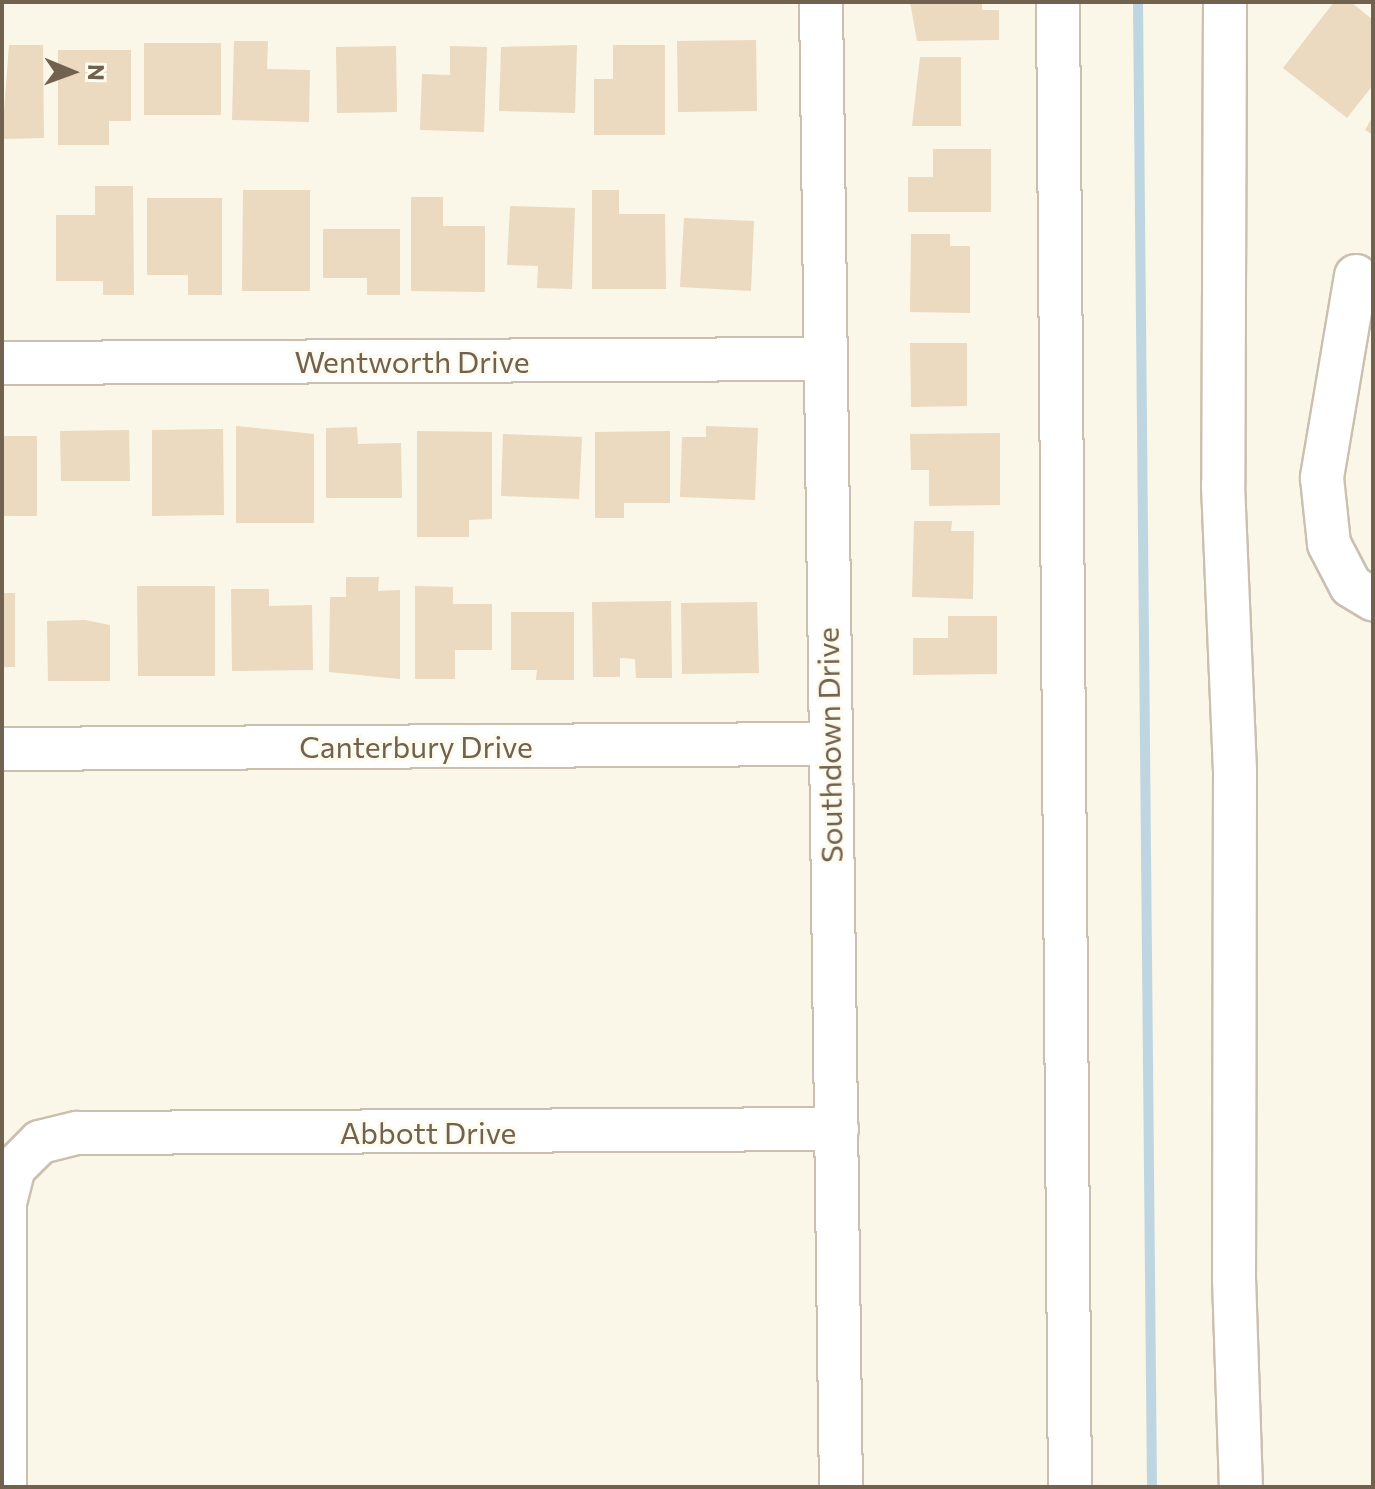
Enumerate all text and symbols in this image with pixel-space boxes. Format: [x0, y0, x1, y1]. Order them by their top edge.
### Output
north arrow [32, 32, 112, 112]
text: N [83, 64, 110, 81]
street label: Wentworth Drive [295, 343, 529, 379]
street label: Southdown Drive [809, 627, 849, 863]
street label: Canterbury Drive [299, 728, 533, 764]
street label: Abbott Drive [340, 1114, 516, 1150]

